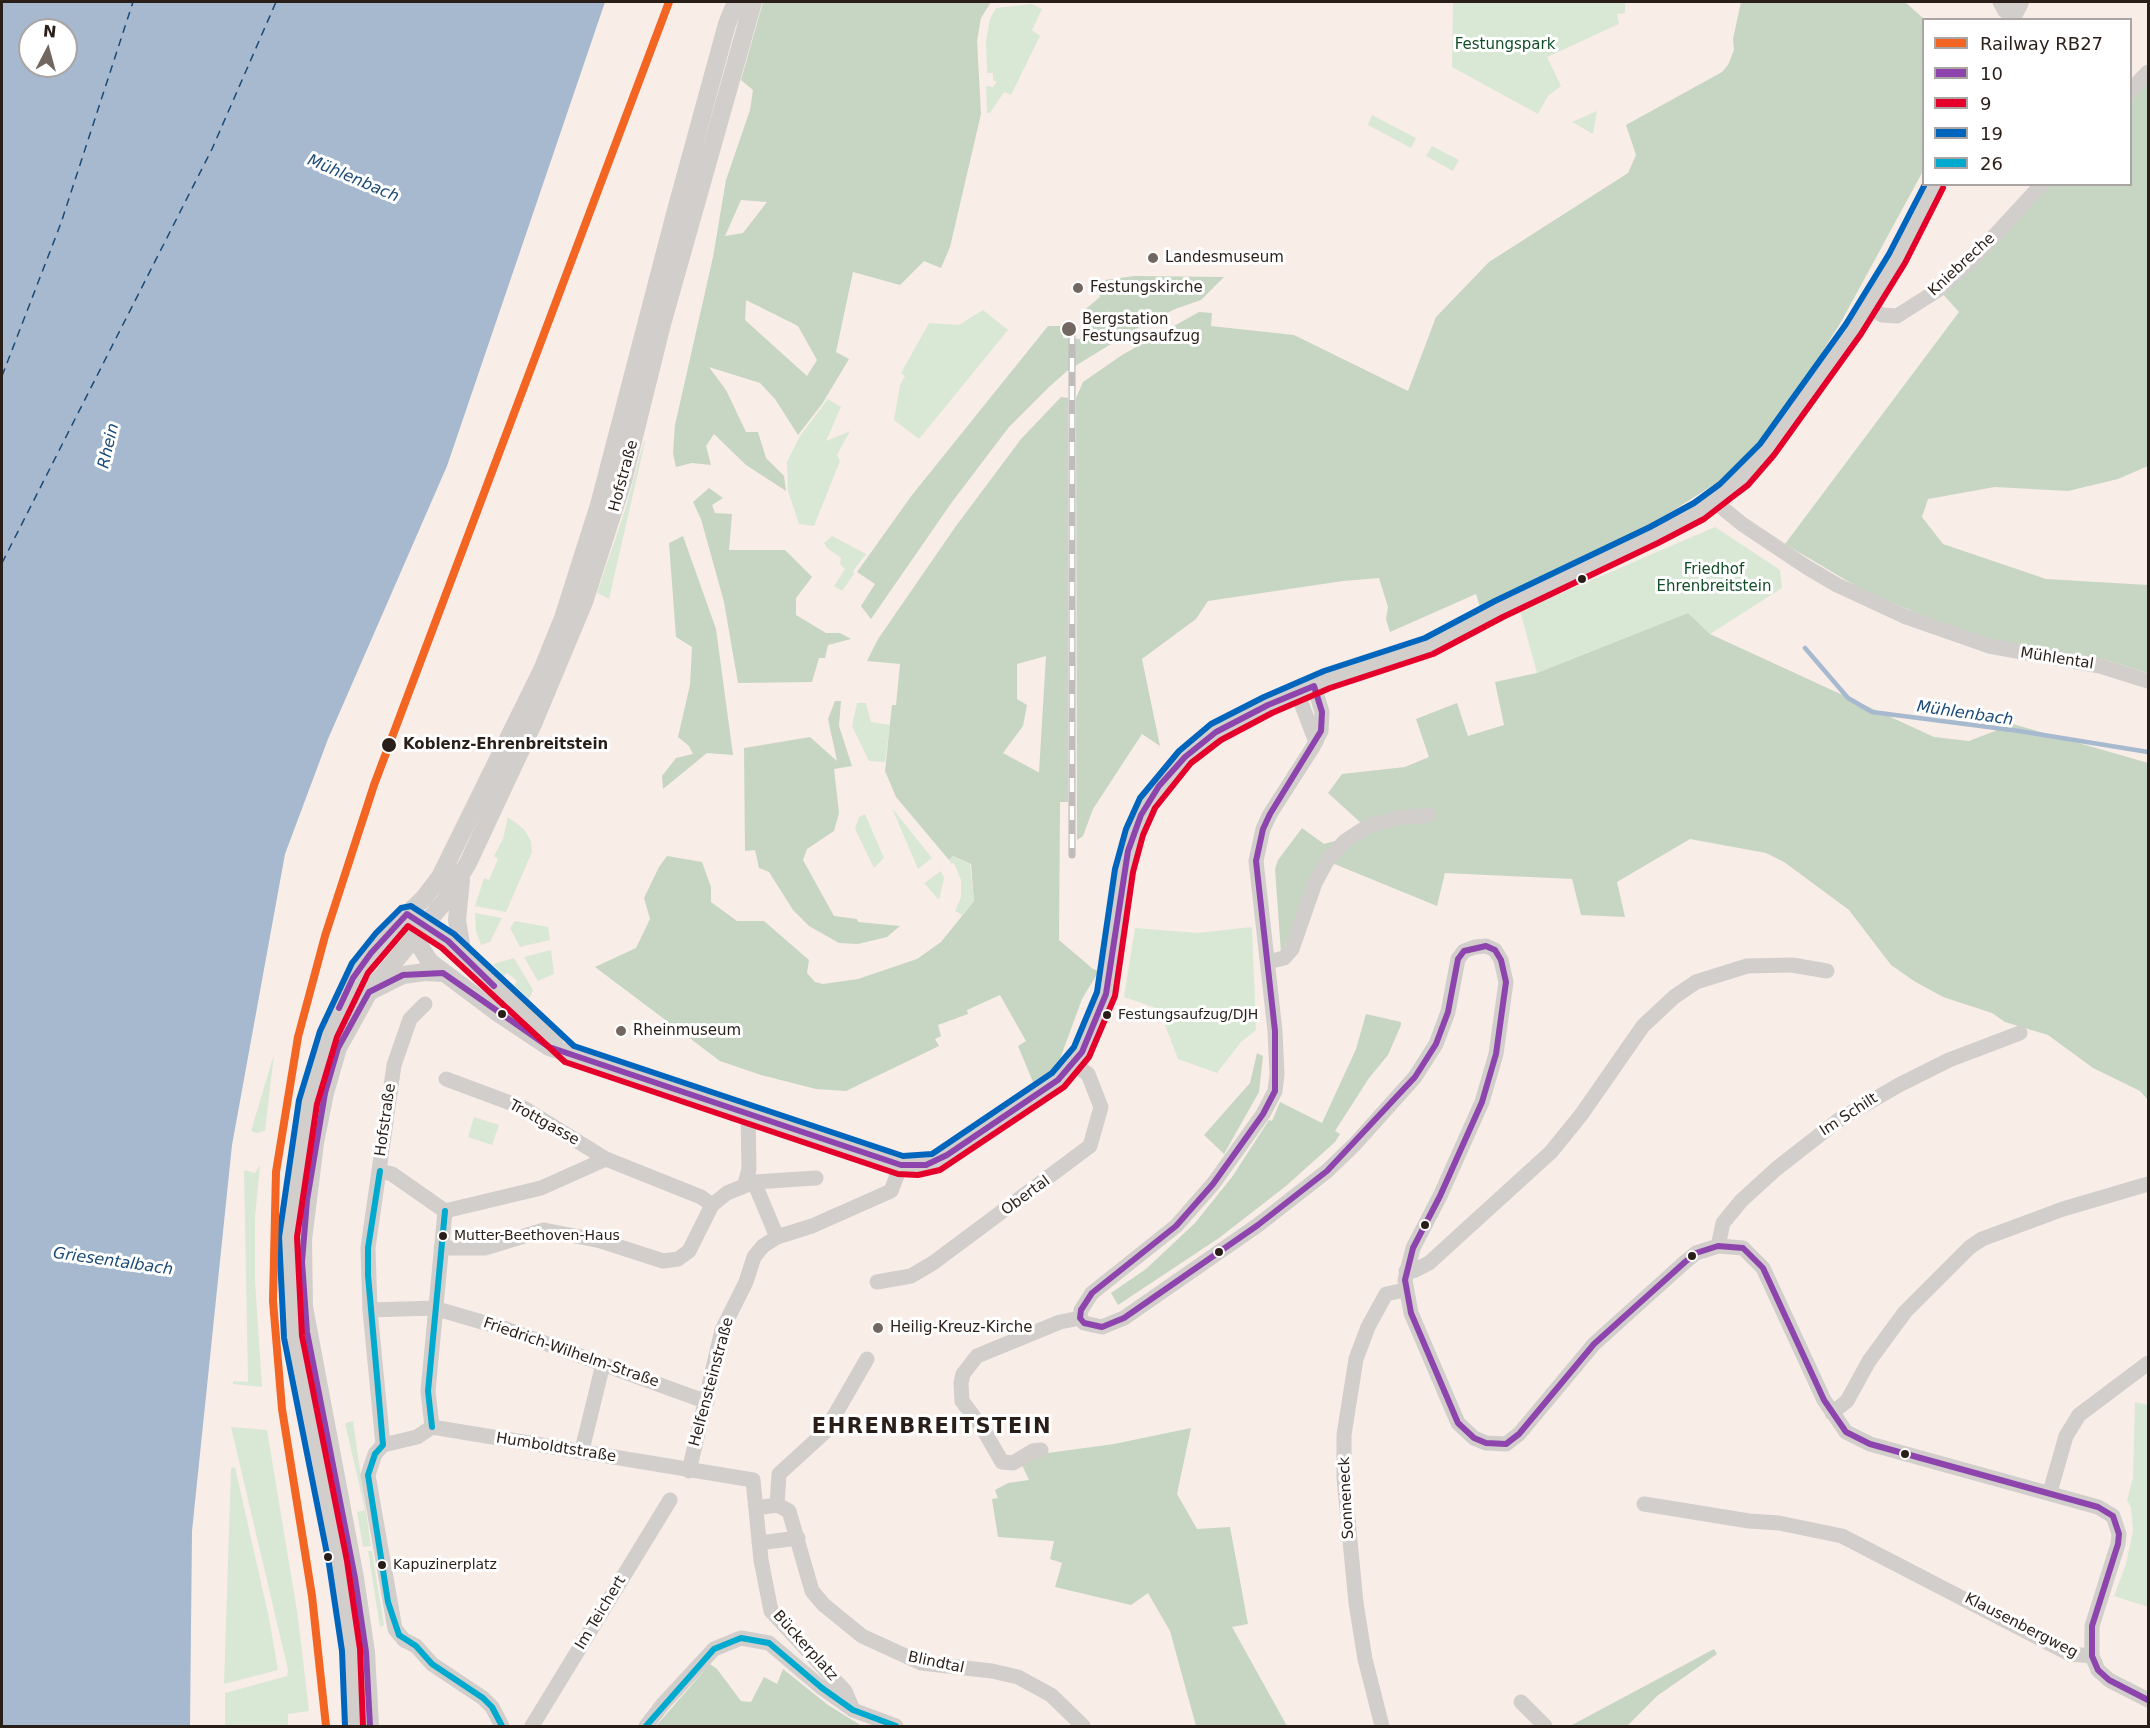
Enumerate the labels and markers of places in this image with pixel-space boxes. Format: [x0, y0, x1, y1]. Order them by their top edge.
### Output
place label: Landesmuseum [1165, 249, 1284, 267]
marker: Landesmuseum [1146, 251, 1160, 265]
place label: Festungskirche [1090, 279, 1203, 297]
marker: Festungskirche [1071, 281, 1085, 295]
place label: Bergstation Festungsaufzug [1082, 311, 1200, 346]
marker: Bergstation Festungsaufzug [1060, 320, 1078, 338]
unlabelled marker [1576, 573, 1588, 585]
marker: Koblenz-Ehrenbreitstein [380, 736, 398, 754]
place label: Koblenz-Ehrenbreitstein [403, 736, 608, 754]
place label: Festungsaufzug/DJH [1118, 1007, 1258, 1023]
unlabelled marker [496, 1008, 508, 1020]
marker: Festungsaufzug/DJH [1101, 1009, 1113, 1021]
place label: Rheinmuseum [633, 1022, 741, 1040]
marker: Rheinmuseum [614, 1024, 628, 1038]
unlabelled marker [1419, 1219, 1431, 1231]
place label: Mutter-Beethoven-Haus [454, 1228, 620, 1244]
marker: Mutter-Beethoven-Haus [437, 1230, 449, 1242]
unlabelled marker [1213, 1246, 1225, 1258]
unlabelled marker [1686, 1250, 1698, 1262]
place label: Heilig-Kreuz-Kirche [890, 1319, 1032, 1337]
marker: Heilig-Kreuz-Kirche [871, 1321, 885, 1335]
unlabelled marker [1899, 1448, 1911, 1460]
unlabelled marker [322, 1551, 334, 1563]
place label: Kapuzinerplatz [393, 1557, 497, 1573]
marker: Kapuzinerplatz [376, 1559, 388, 1571]

